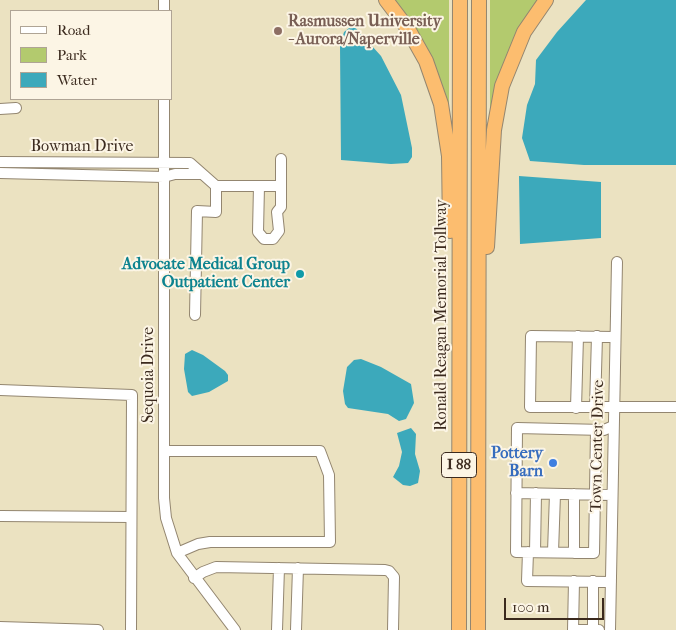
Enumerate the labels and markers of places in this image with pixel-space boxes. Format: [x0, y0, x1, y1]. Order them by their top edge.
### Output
place label: Rasmussen University - Aurora/Naperville [288, 12, 441, 50]
marker: Rasmussen University - Aurora/Naperville [272, 25, 284, 37]
place label: Advocate Medical Group Outpatient Center [122, 255, 290, 293]
marker: Advocate Medical Group Outpatient Center [294, 268, 306, 280]
place label: Pottery Barn [491, 444, 543, 482]
marker: Pottery Barn [547, 457, 559, 469]

